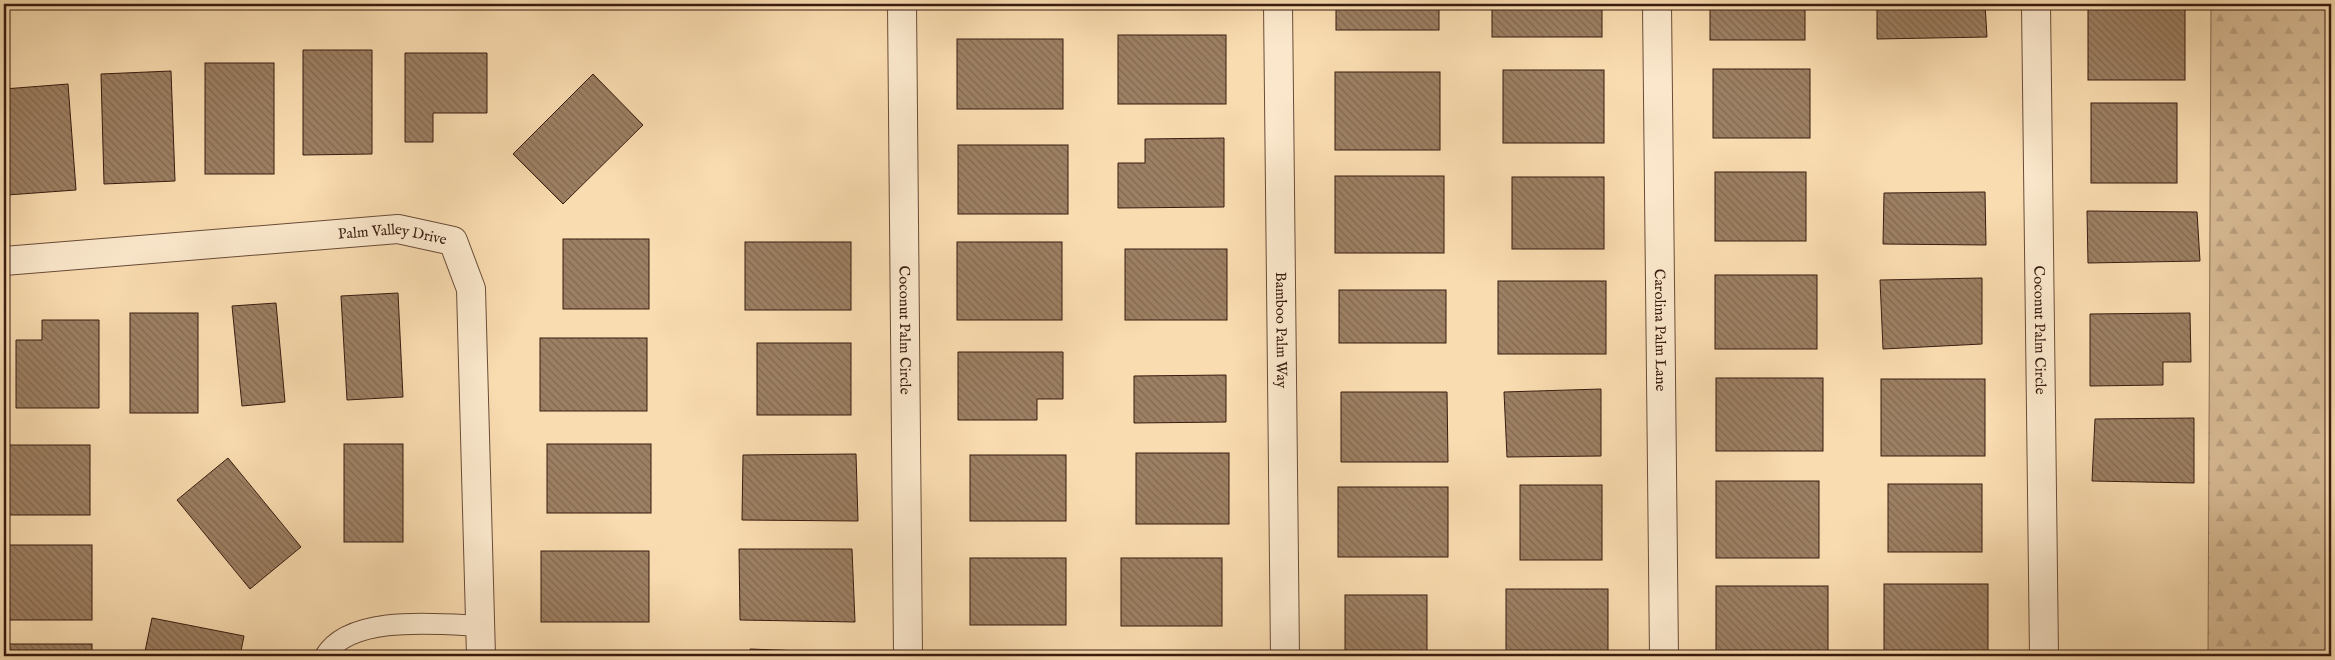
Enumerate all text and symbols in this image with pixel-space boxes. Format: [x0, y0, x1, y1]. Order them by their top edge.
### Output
street label: Palm Valley Drive [337, 220, 449, 249]
street label: Coconut Palm Circle [894, 265, 915, 395]
street label: Coconut Palm Circle [2029, 265, 2050, 395]
street label: Carolina Palm Lane [1650, 269, 1670, 392]
street label: Bamboo Palm Way [1271, 272, 1291, 389]

